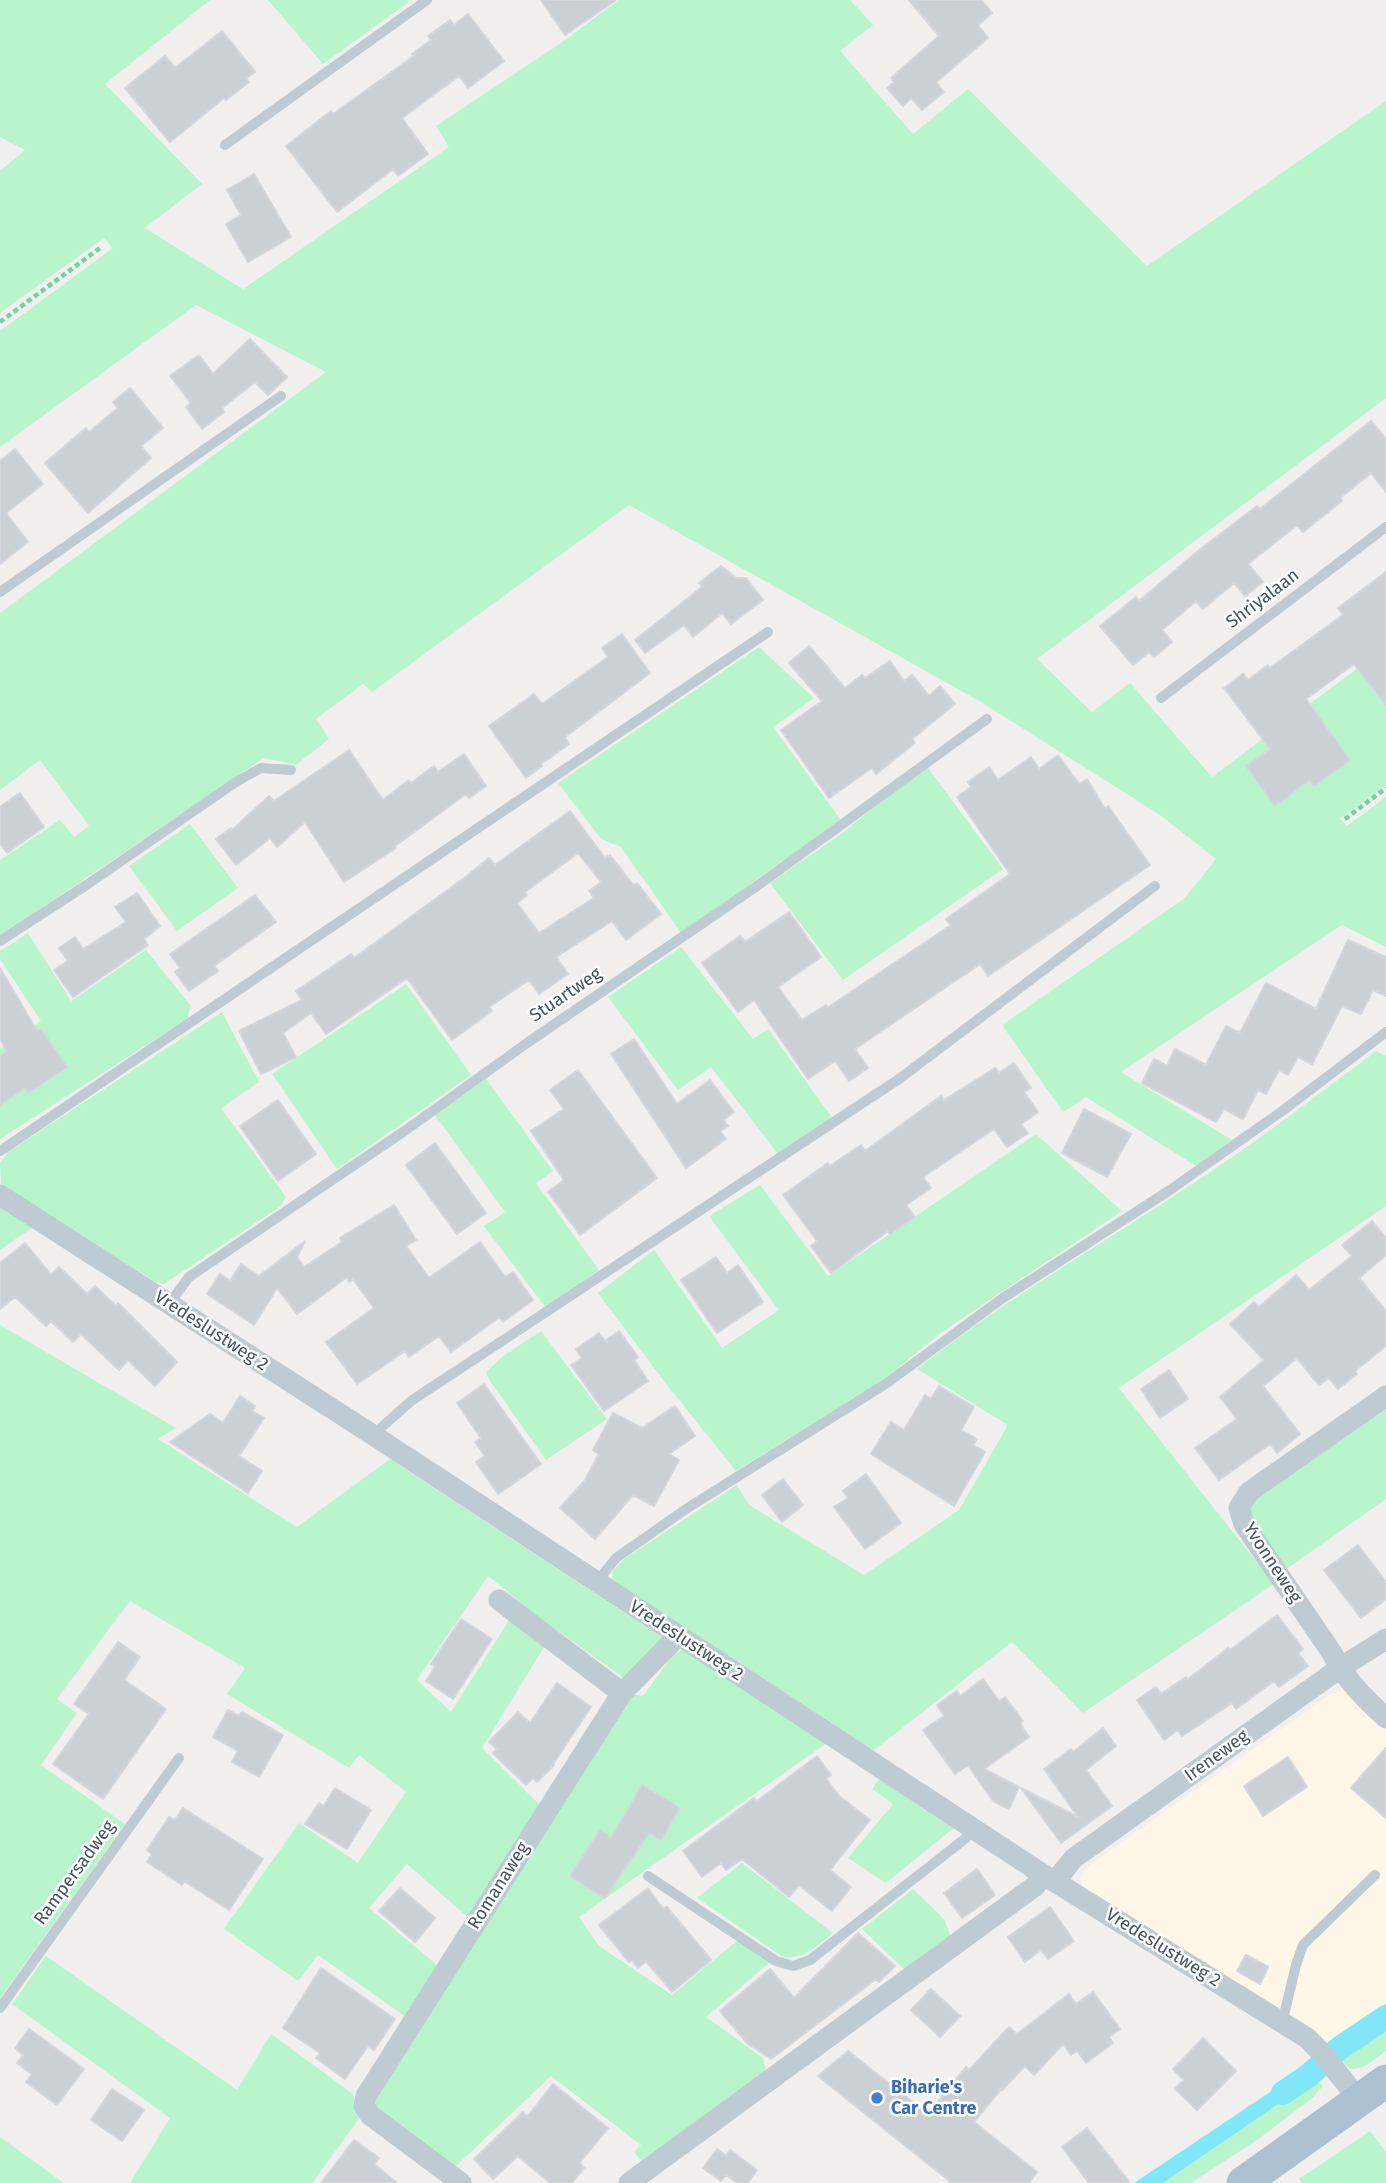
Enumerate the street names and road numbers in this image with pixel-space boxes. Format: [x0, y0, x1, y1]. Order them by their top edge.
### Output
street label: Shriyalaan [1222, 565, 1304, 633]
street label: Stuartweg [526, 963, 606, 1027]
street label: Vredeslustweg 2 [150, 1286, 272, 1376]
street label: Yvonneweg [1238, 1519, 1306, 1607]
street label: Vredeslustweg 2 [625, 1596, 747, 1686]
street label: Ireneweg [1181, 1726, 1253, 1786]
street label: Rampersadweg [30, 1817, 120, 1929]
street label: Romanaweg [464, 1838, 534, 1934]
street label: Vredeslustweg 2 [1102, 1904, 1224, 1992]

